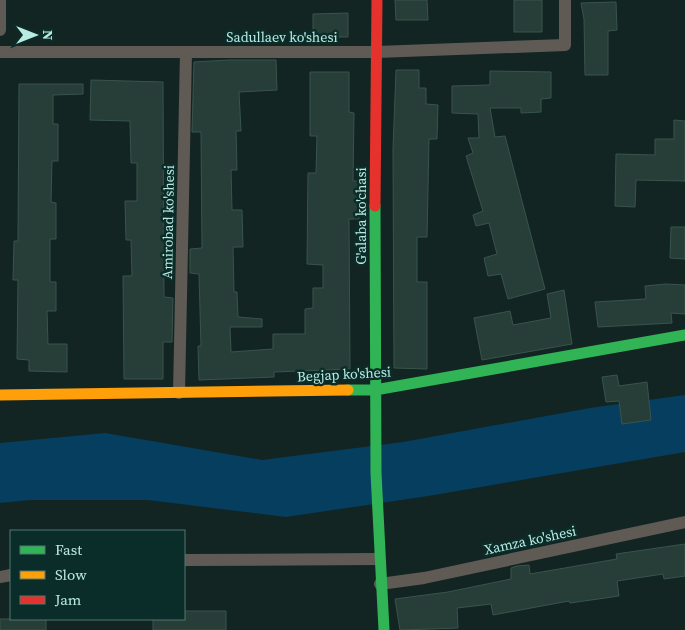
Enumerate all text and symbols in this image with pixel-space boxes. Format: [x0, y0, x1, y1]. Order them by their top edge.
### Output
north arrow [10, 10, 60, 60]
street label: Sadullaev ko'shesi [226, 27, 338, 47]
text: N [38, 30, 58, 40]
street label: Amirobad ko'shesi [157, 165, 179, 279]
street label: G'alaba ko'chasi [351, 167, 371, 265]
street label: Begjap ko'shesi [297, 362, 391, 386]
street label: Xamza ko'shesi [482, 520, 578, 560]
legend [10, 530, 185, 620]
text: Fast [55, 539, 82, 560]
text: Slow [55, 564, 87, 585]
text: Jam [54, 589, 82, 610]

